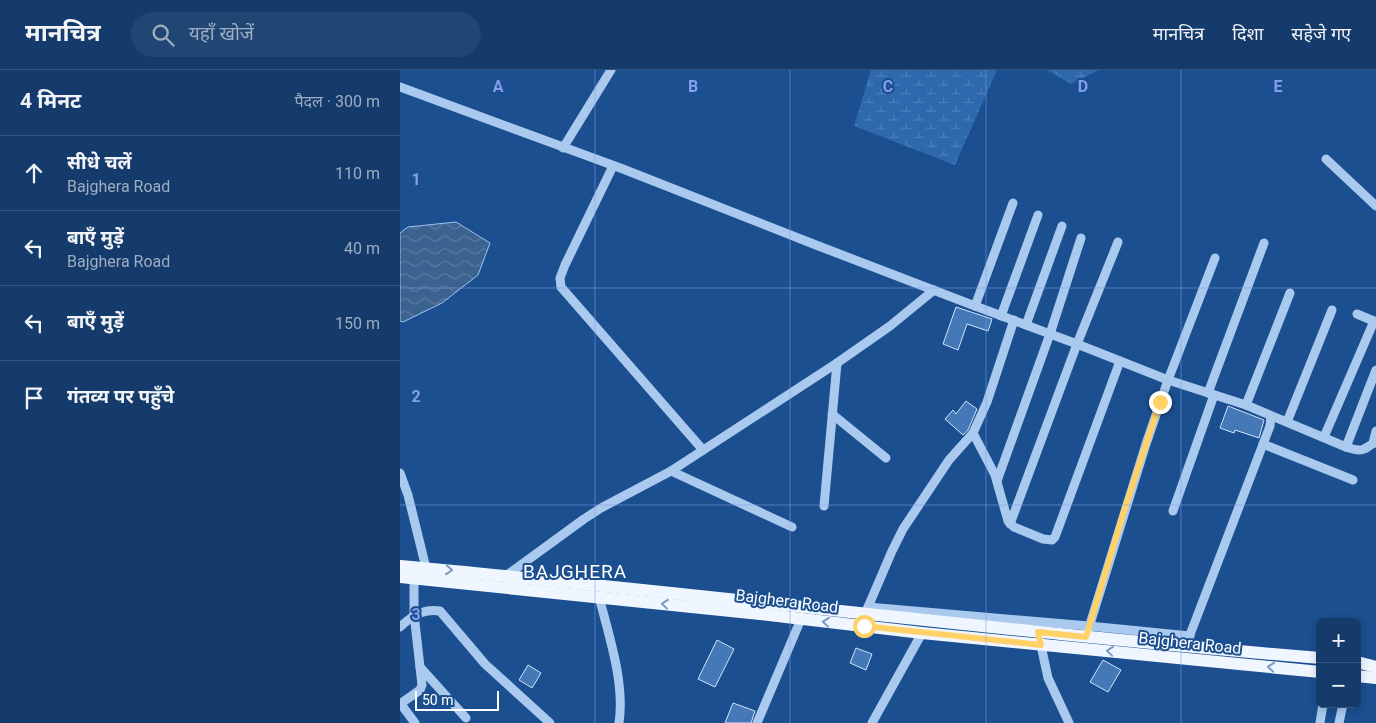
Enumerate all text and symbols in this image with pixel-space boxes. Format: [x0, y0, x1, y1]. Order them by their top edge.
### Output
search box [131, 12, 481, 57]
text: मानचित्र [25, 19, 101, 47]
icon: search [149, 21, 177, 49]
text: यहाँ खोजें [189, 22, 254, 45]
text: मानचित्र [1153, 23, 1204, 44]
text: दिशा [1232, 23, 1263, 44]
text: सहेजे गए [1291, 23, 1351, 44]
text: A [493, 77, 504, 96]
text: B [688, 77, 698, 96]
text: C [883, 77, 893, 96]
text: D [1078, 77, 1088, 96]
text: E [1274, 77, 1283, 96]
text: 4 मिनट [20, 89, 81, 113]
text: पैदल · 300 m [294, 92, 380, 111]
text: सीधे चलें [67, 151, 132, 174]
icon: ahead [20, 159, 48, 187]
text: 110 m [335, 164, 380, 183]
text: 1 [411, 170, 421, 189]
text: Bajghera Road [67, 177, 170, 196]
text: बाएँ मुड़ें [67, 226, 124, 249]
icon: left [20, 234, 48, 262]
text: 40 m [344, 239, 380, 258]
text: Bajghera Road [67, 252, 170, 271]
icon: left [20, 309, 48, 337]
text: बाएँ मुड़ें [67, 310, 124, 333]
text: 150 m [335, 314, 380, 333]
icon: arrive [20, 384, 48, 412]
text: गंतव्य पर पहुँचे [67, 385, 174, 408]
text: 2 [411, 387, 421, 406]
route end [1149, 391, 1172, 414]
district label: BAJGHERA [523, 560, 627, 583]
one-way arrow [445, 564, 453, 575]
street label: Bajghera Road [735, 585, 839, 617]
one-way arrow [660, 599, 668, 610]
text: 3 [411, 605, 421, 624]
route start [853, 615, 876, 638]
one-way arrow [822, 617, 830, 628]
map controls [1316, 618, 1361, 708]
button: + [1316, 618, 1361, 663]
street label: Bajghera Road [1138, 628, 1242, 658]
one-way arrow [1105, 646, 1113, 657]
one-way arrow [1267, 662, 1275, 673]
button: − [1316, 663, 1361, 708]
scale bar [415, 688, 499, 711]
text: 50 m [422, 692, 454, 708]

